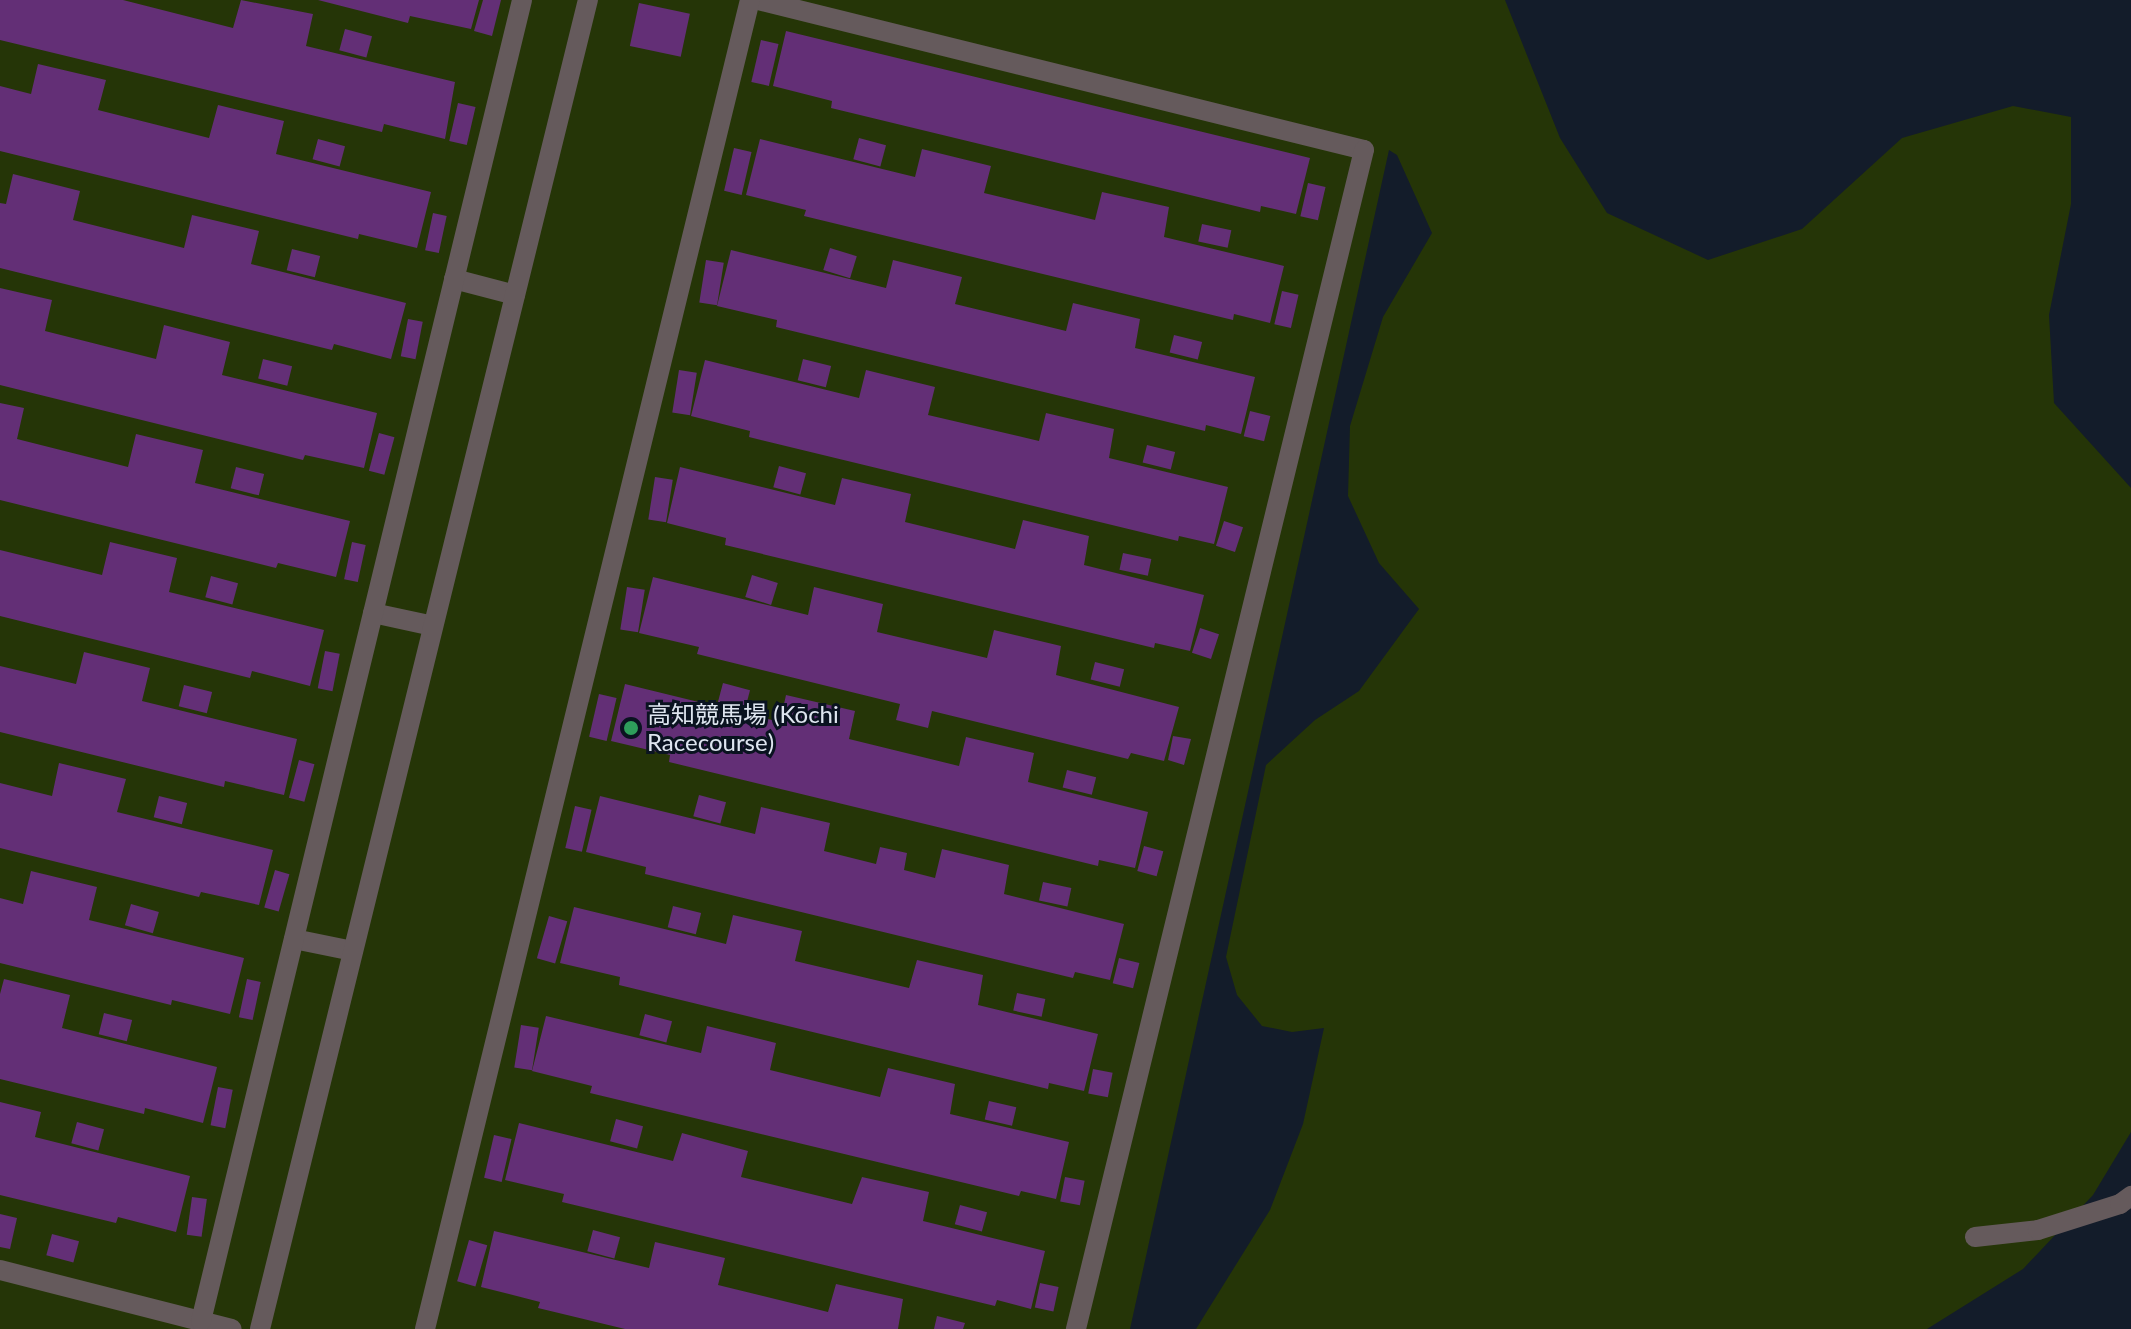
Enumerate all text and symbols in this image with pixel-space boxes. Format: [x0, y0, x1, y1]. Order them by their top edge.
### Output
place label: 高知競馬場 (Kōchi Racecourse) [647, 700, 839, 756]
marker: 高知競馬場 (Kōchi Racecourse) [622, 719, 640, 737]

